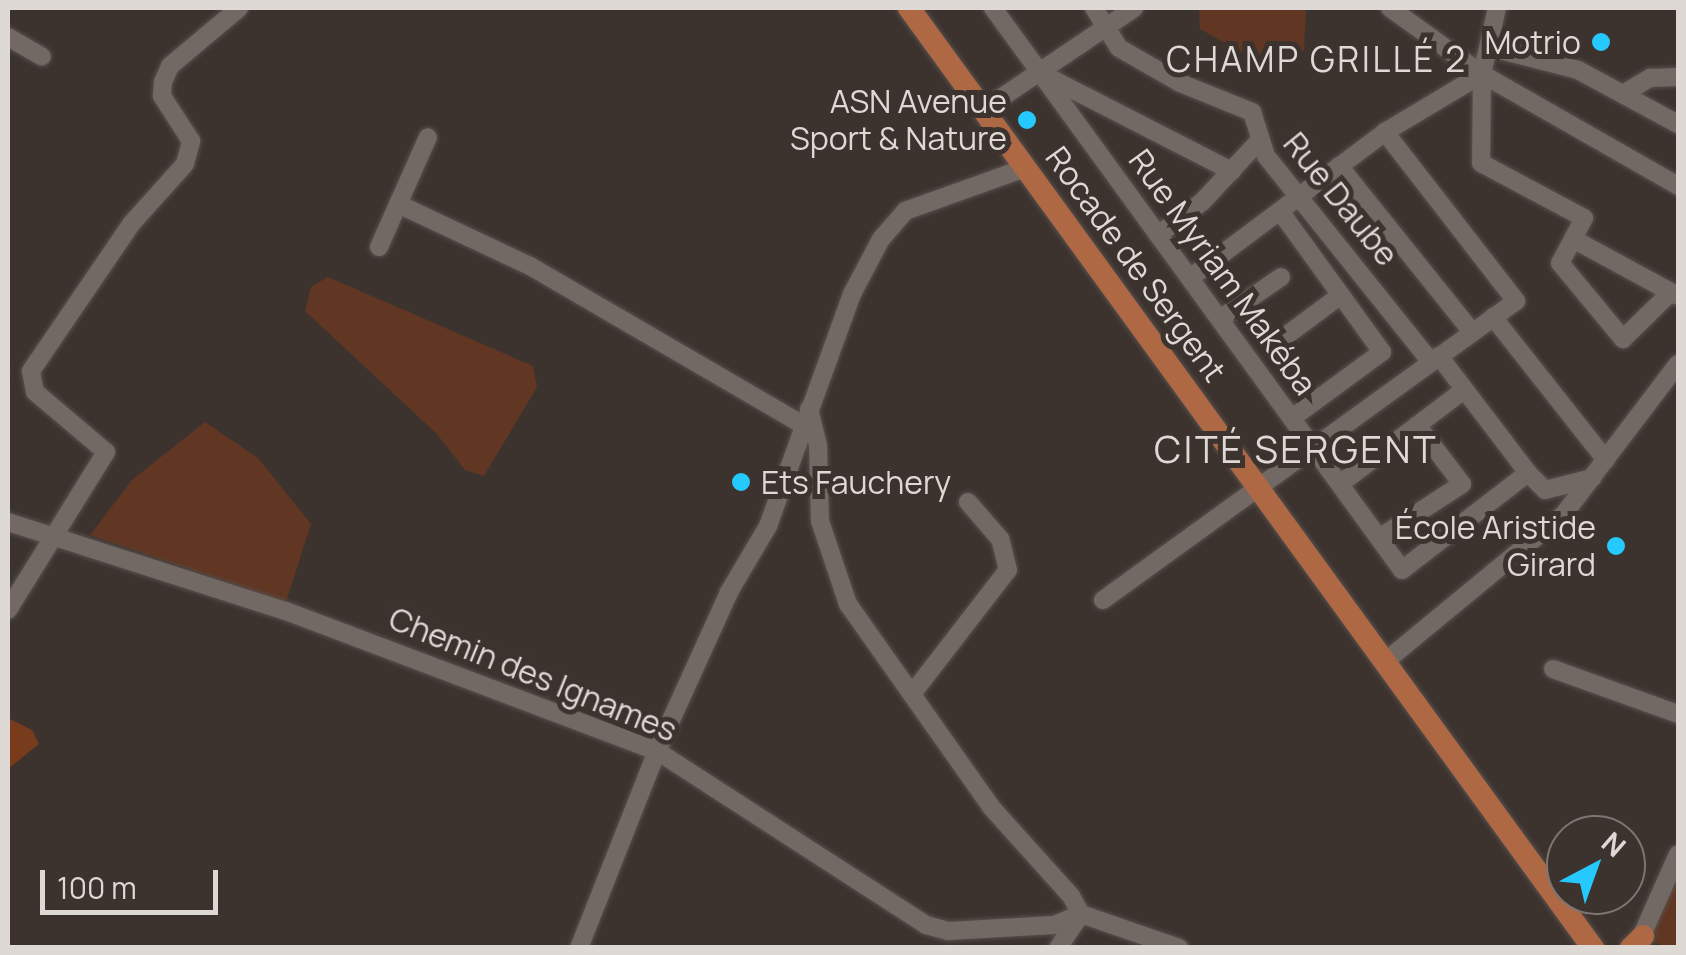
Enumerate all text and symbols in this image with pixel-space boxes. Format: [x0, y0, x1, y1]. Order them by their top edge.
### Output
place label: Motrio [1484, 23, 1581, 61]
marker: Motrio [1590, 31, 1612, 53]
district label: CHAMP GRILLÉ 2 [1166, 38, 1468, 80]
place label: ASN Avenue Sport & Nature [790, 83, 1007, 158]
marker: ASN Avenue Sport & Nature [1016, 109, 1038, 131]
street label: Rue Daube [1276, 125, 1406, 273]
street label: Rocade de Sergent [1038, 139, 1234, 389]
street label: Rue Myriam Makéba [1121, 142, 1325, 402]
district label: CITÉ SERGENT [1154, 426, 1438, 472]
place label: Ets Fauchery [761, 463, 951, 501]
marker: Ets Fauchery [730, 471, 752, 493]
place label: École Aristide Girard [1395, 509, 1596, 584]
marker: École Aristide Girard [1605, 535, 1627, 557]
street label: Chemin des Ignames [384, 599, 682, 749]
north arrow [1546, 815, 1646, 915]
text: N [1594, 823, 1634, 865]
scale bar [45, 850, 222, 912]
text: 100 m [57, 867, 137, 908]

